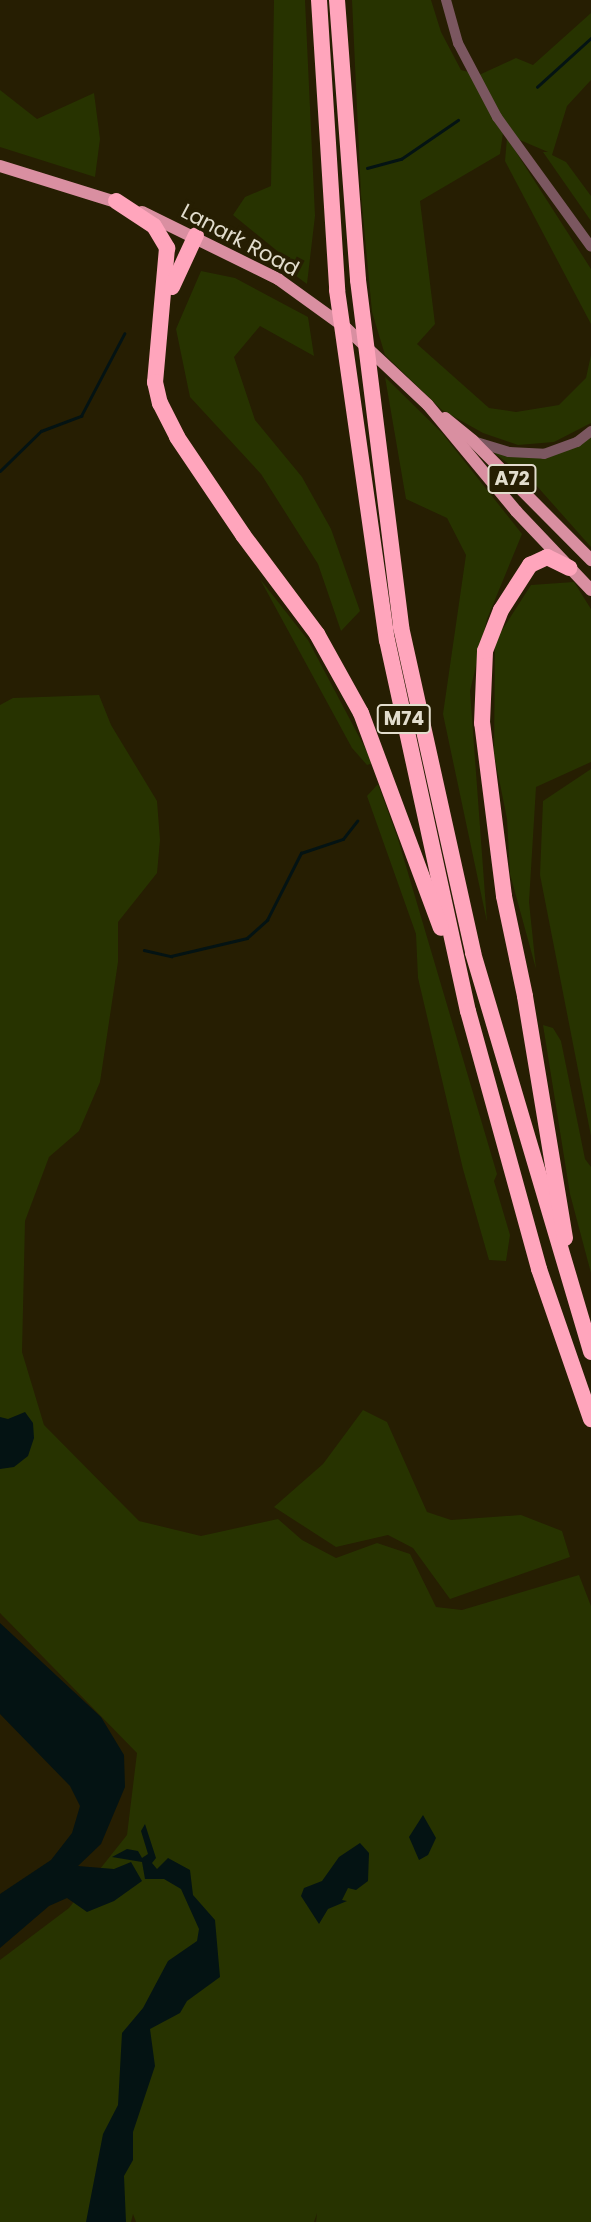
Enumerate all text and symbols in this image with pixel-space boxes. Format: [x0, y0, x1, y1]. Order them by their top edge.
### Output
street label: Lanark Road [177, 198, 303, 282]
road number: A72 [486, 464, 538, 494]
road number: M74 [376, 704, 432, 734]

